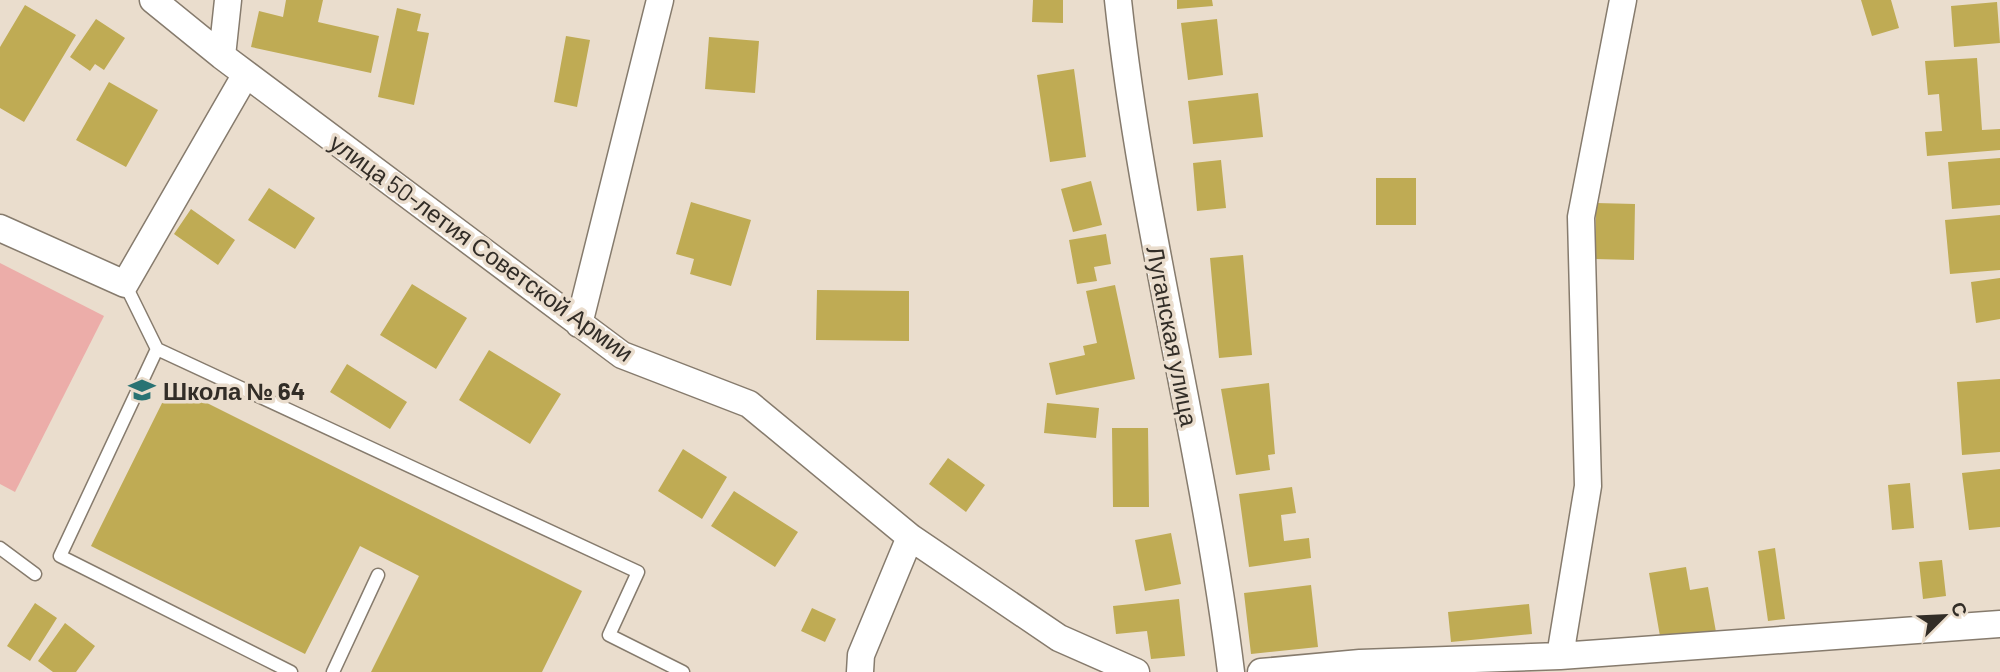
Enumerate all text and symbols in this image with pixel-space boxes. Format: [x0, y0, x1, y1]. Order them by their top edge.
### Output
street label: улица 50-летия Советской Армии [324, 127, 640, 367]
street label: Луганская улица [1141, 243, 1205, 429]
school or university icon: Школа № 64 [127, 375, 157, 405]
place label: Школа № 64 [163, 376, 305, 405]
north arrow [1909, 581, 1979, 651]
text: С [1947, 598, 1973, 620]

